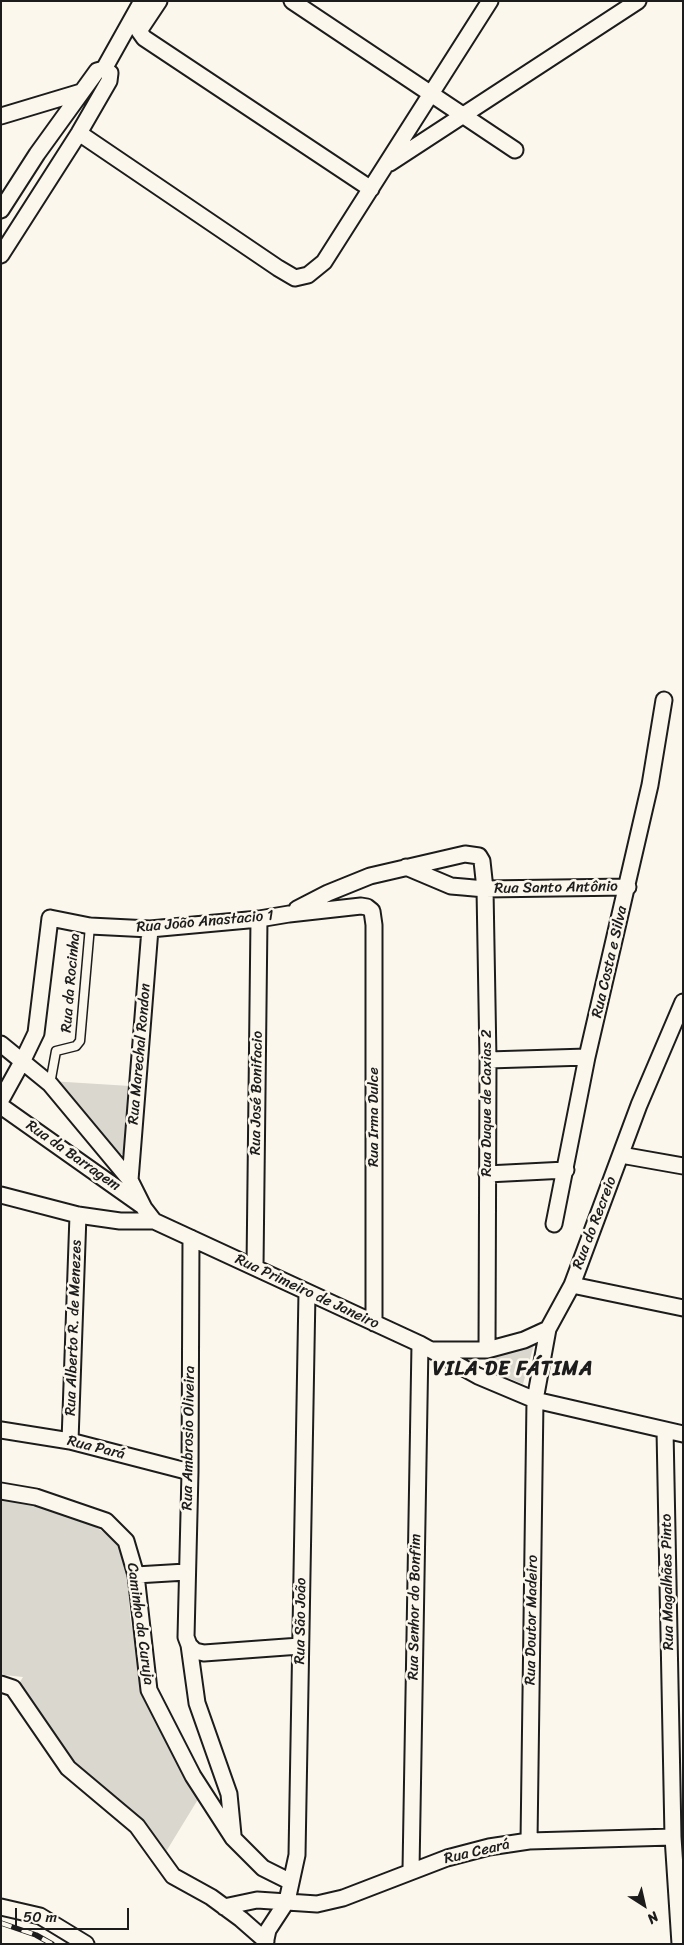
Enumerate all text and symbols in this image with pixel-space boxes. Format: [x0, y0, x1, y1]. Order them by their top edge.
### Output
street label: Rua Santo Antônio [494, 878, 618, 898]
street label: Rua Costa e Silva [588, 904, 632, 1020]
street label: Rua João Anastacio 1 [136, 907, 274, 937]
street label: Rua da Rocinha [58, 933, 84, 1033]
street label: Rua Marechal Rondon [125, 983, 155, 1125]
street label: Rua Duque de Caxias 2 [478, 1029, 496, 1177]
street label: Rua José Bonifacio [247, 1031, 267, 1155]
street label: Rua Irma Dulce [365, 1067, 383, 1167]
street label: Rua da Barragem [22, 1117, 124, 1195]
street label: Rua do Recreio [569, 1174, 621, 1272]
street label: Rua Alberto R. de Menezes [62, 1240, 86, 1416]
street label: Rua Primeiro de Janeiro [232, 1251, 382, 1333]
district label: VILA DE FÁTIMA [431, 1358, 595, 1382]
street label: Rua Ambrosio Oliveira [179, 1365, 199, 1511]
street label: Rua Pará [65, 1432, 127, 1464]
street label: Rua Magalhães Pinto [658, 1514, 678, 1650]
street label: Rua Senhor do Bonfim [405, 1534, 425, 1680]
street label: Rua Doutor Madeiro [522, 1555, 542, 1685]
street label: Caminho da Curuja [123, 1562, 157, 1686]
street label: Rua São João [291, 1577, 311, 1665]
street label: Rua Ceará [442, 1836, 512, 1868]
north arrow [619, 1880, 669, 1930]
scale bar [18, 1898, 131, 1930]
text: 50 m [23, 1904, 57, 1930]
text: N [642, 1905, 664, 1931]

